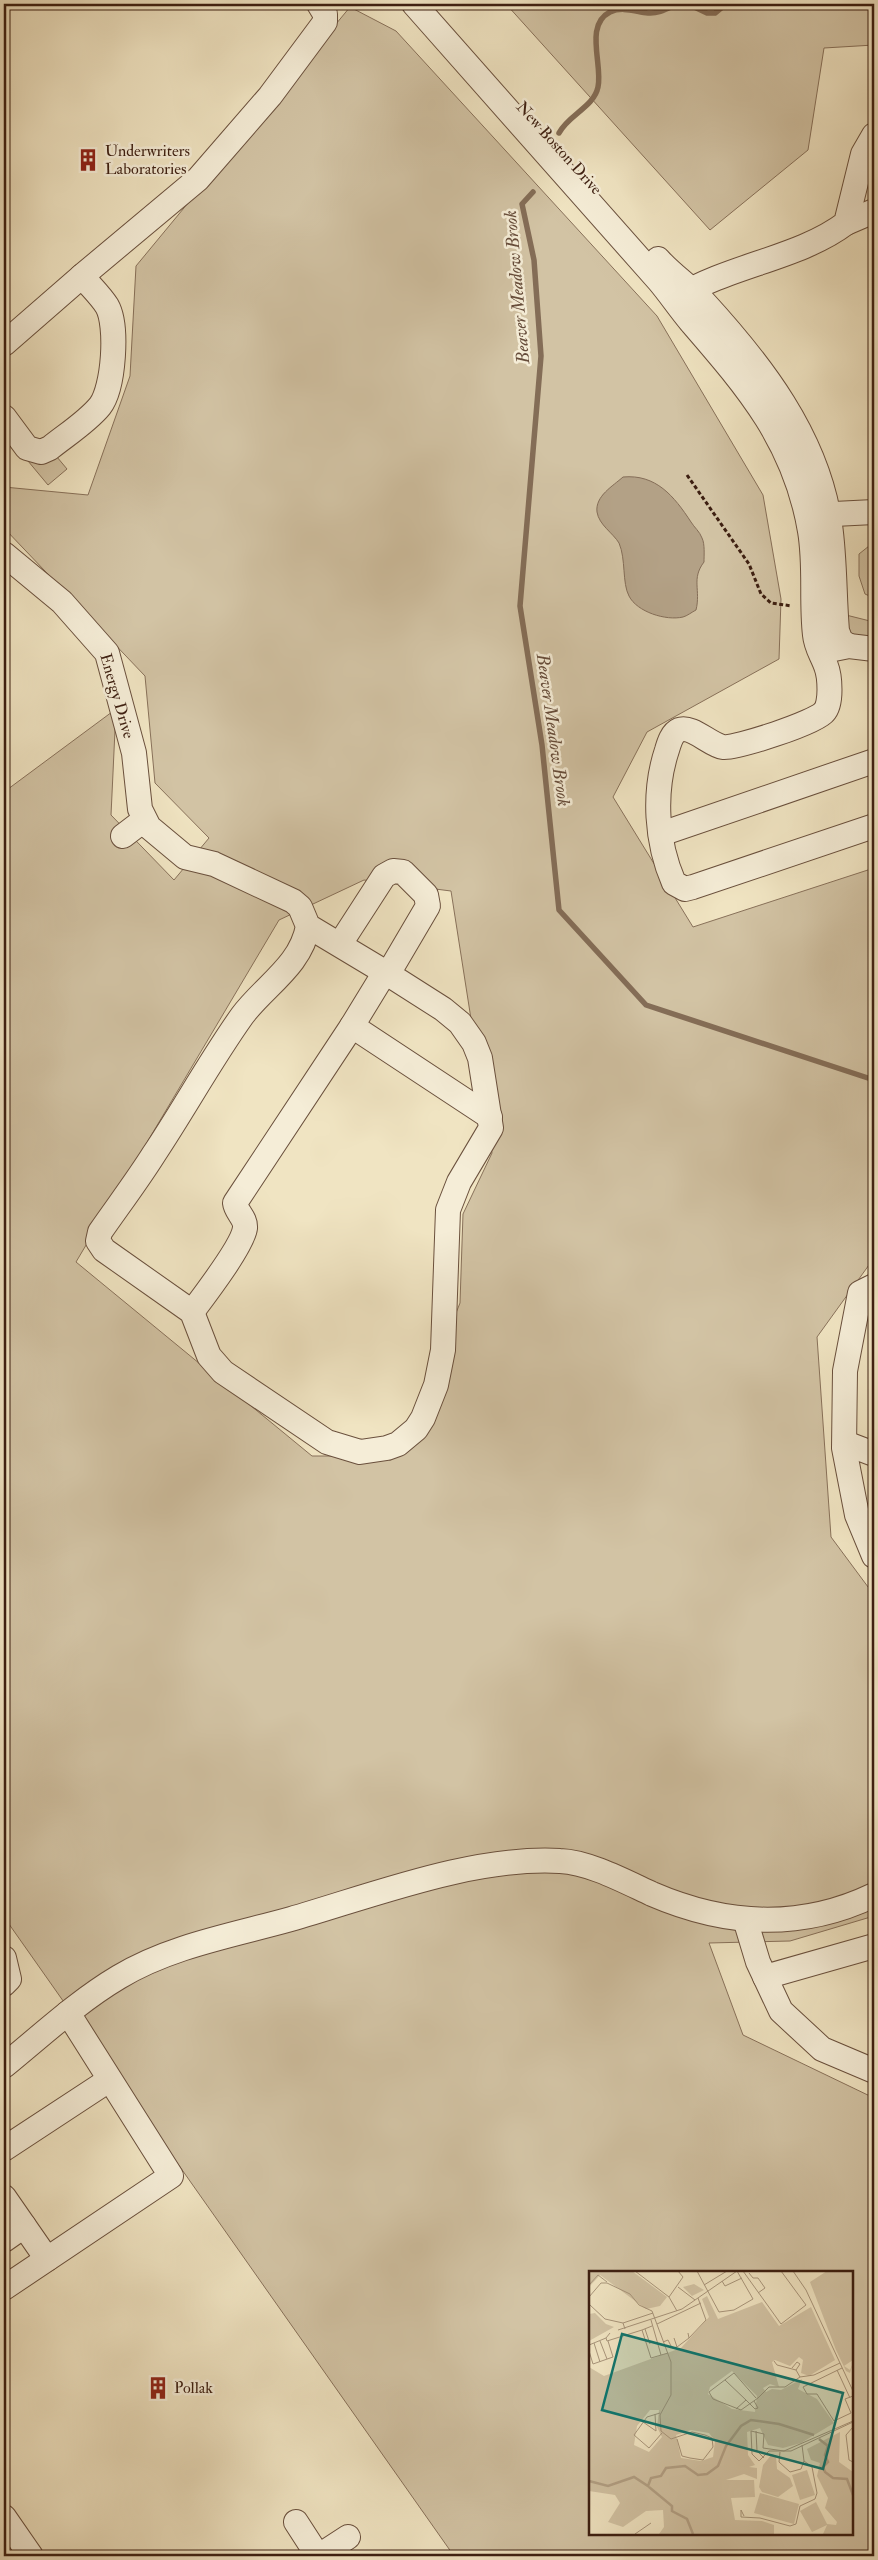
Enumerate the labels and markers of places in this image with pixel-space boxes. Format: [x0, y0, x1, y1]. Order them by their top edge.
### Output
place label: Underwriters Laboratories [105, 141, 190, 179]
building icon: Underwriters Laboratories [75, 147, 101, 173]
building icon: Pollak [145, 2375, 171, 2401]
place label: Pollak [174, 2378, 213, 2398]

